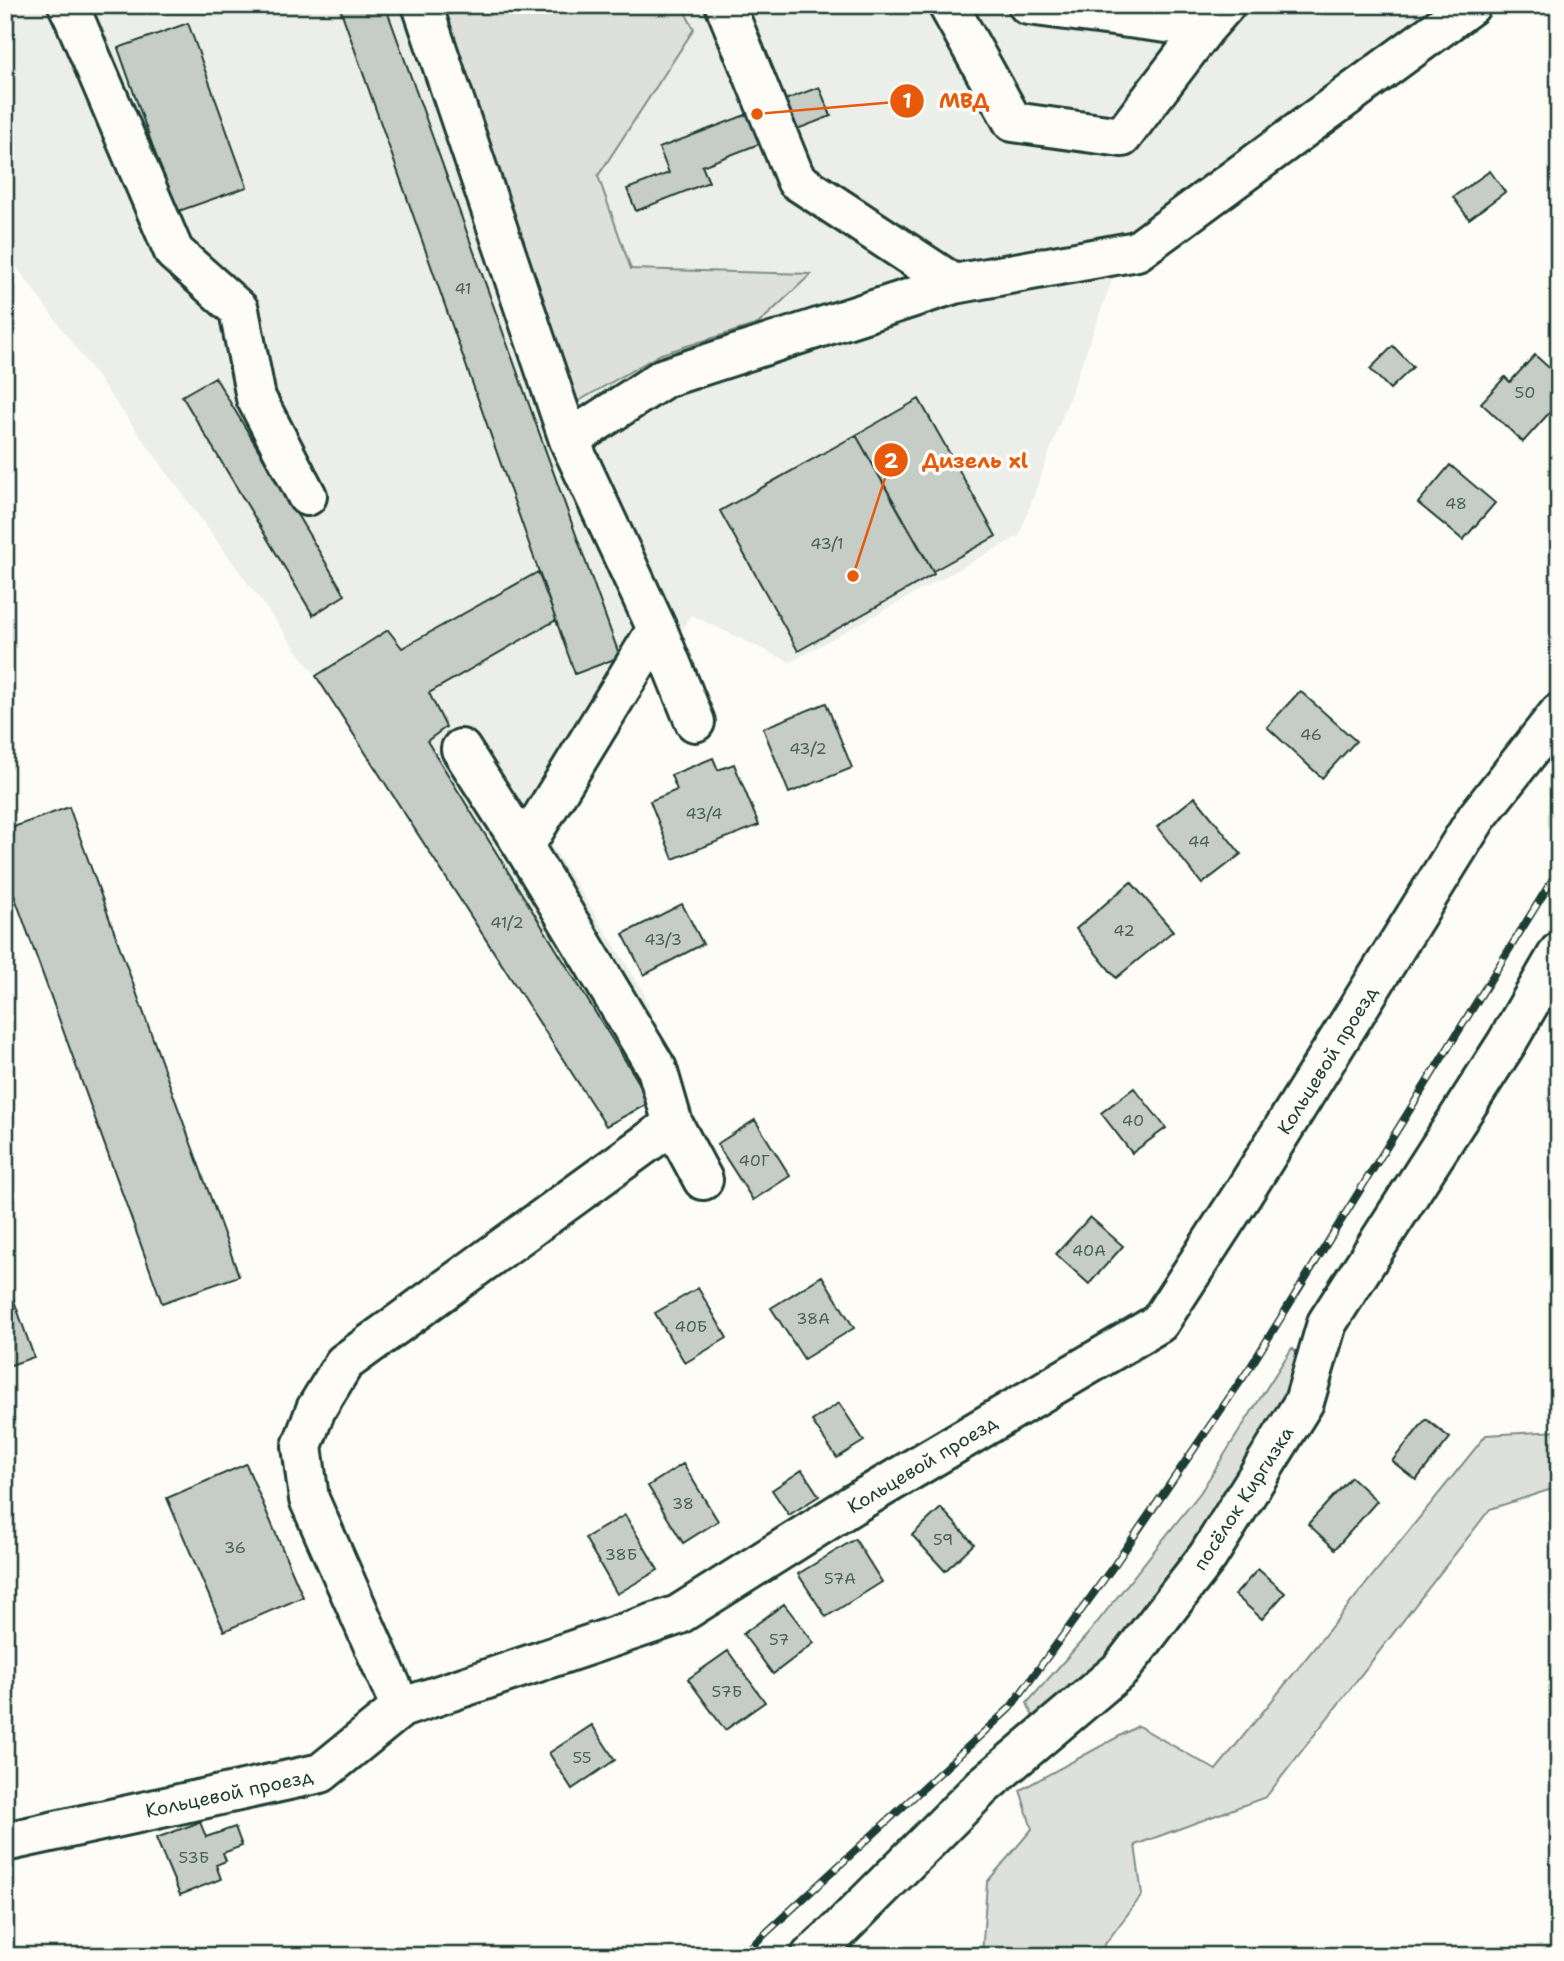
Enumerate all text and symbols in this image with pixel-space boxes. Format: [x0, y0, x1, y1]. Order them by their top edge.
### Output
callout: МВД [890, 80, 1003, 122]
text: 1 [902, 87, 912, 115]
text: МВД [939, 87, 989, 115]
house number: 41 [454, 278, 472, 299]
house number: 50 [1515, 382, 1535, 403]
callout: Дизель xl [873, 439, 1042, 481]
text: 2 [884, 447, 899, 475]
text: Дизель xl [922, 447, 1028, 475]
house number: 48 [1445, 493, 1467, 514]
house number: 43/1 [810, 533, 844, 554]
house number: 46 [1300, 724, 1322, 745]
house number: 43/2 [789, 738, 827, 759]
house number: 43/4 [685, 803, 723, 824]
house number: 44 [1188, 831, 1210, 852]
house number: 41/2 [490, 912, 524, 933]
house number: 42 [1113, 920, 1135, 941]
house number: 43/3 [644, 929, 682, 950]
street label: Кольцевой проезд [1272, 981, 1383, 1139]
house number: 40 [1122, 1110, 1144, 1131]
house number: 40Г [739, 1150, 770, 1171]
house number: 40А [1072, 1240, 1106, 1261]
house number: 38А [796, 1308, 830, 1329]
house number: 40Б [675, 1316, 707, 1337]
street label: Кольцевой проезд [843, 1410, 1002, 1519]
street label: посёлок Киргизка [1188, 1421, 1299, 1575]
house number: 38 [672, 1493, 694, 1514]
house number: 59 [933, 1529, 953, 1550]
house number: 36 [224, 1537, 246, 1558]
house number: 38Б [605, 1544, 637, 1565]
house number: 57А [824, 1568, 856, 1589]
house number: 57 [769, 1629, 789, 1650]
house number: 57Б [712, 1681, 742, 1702]
house number: 55 [572, 1747, 592, 1768]
street label: Кольцевой проезд [143, 1764, 315, 1823]
house number: 53Б [179, 1847, 209, 1868]

